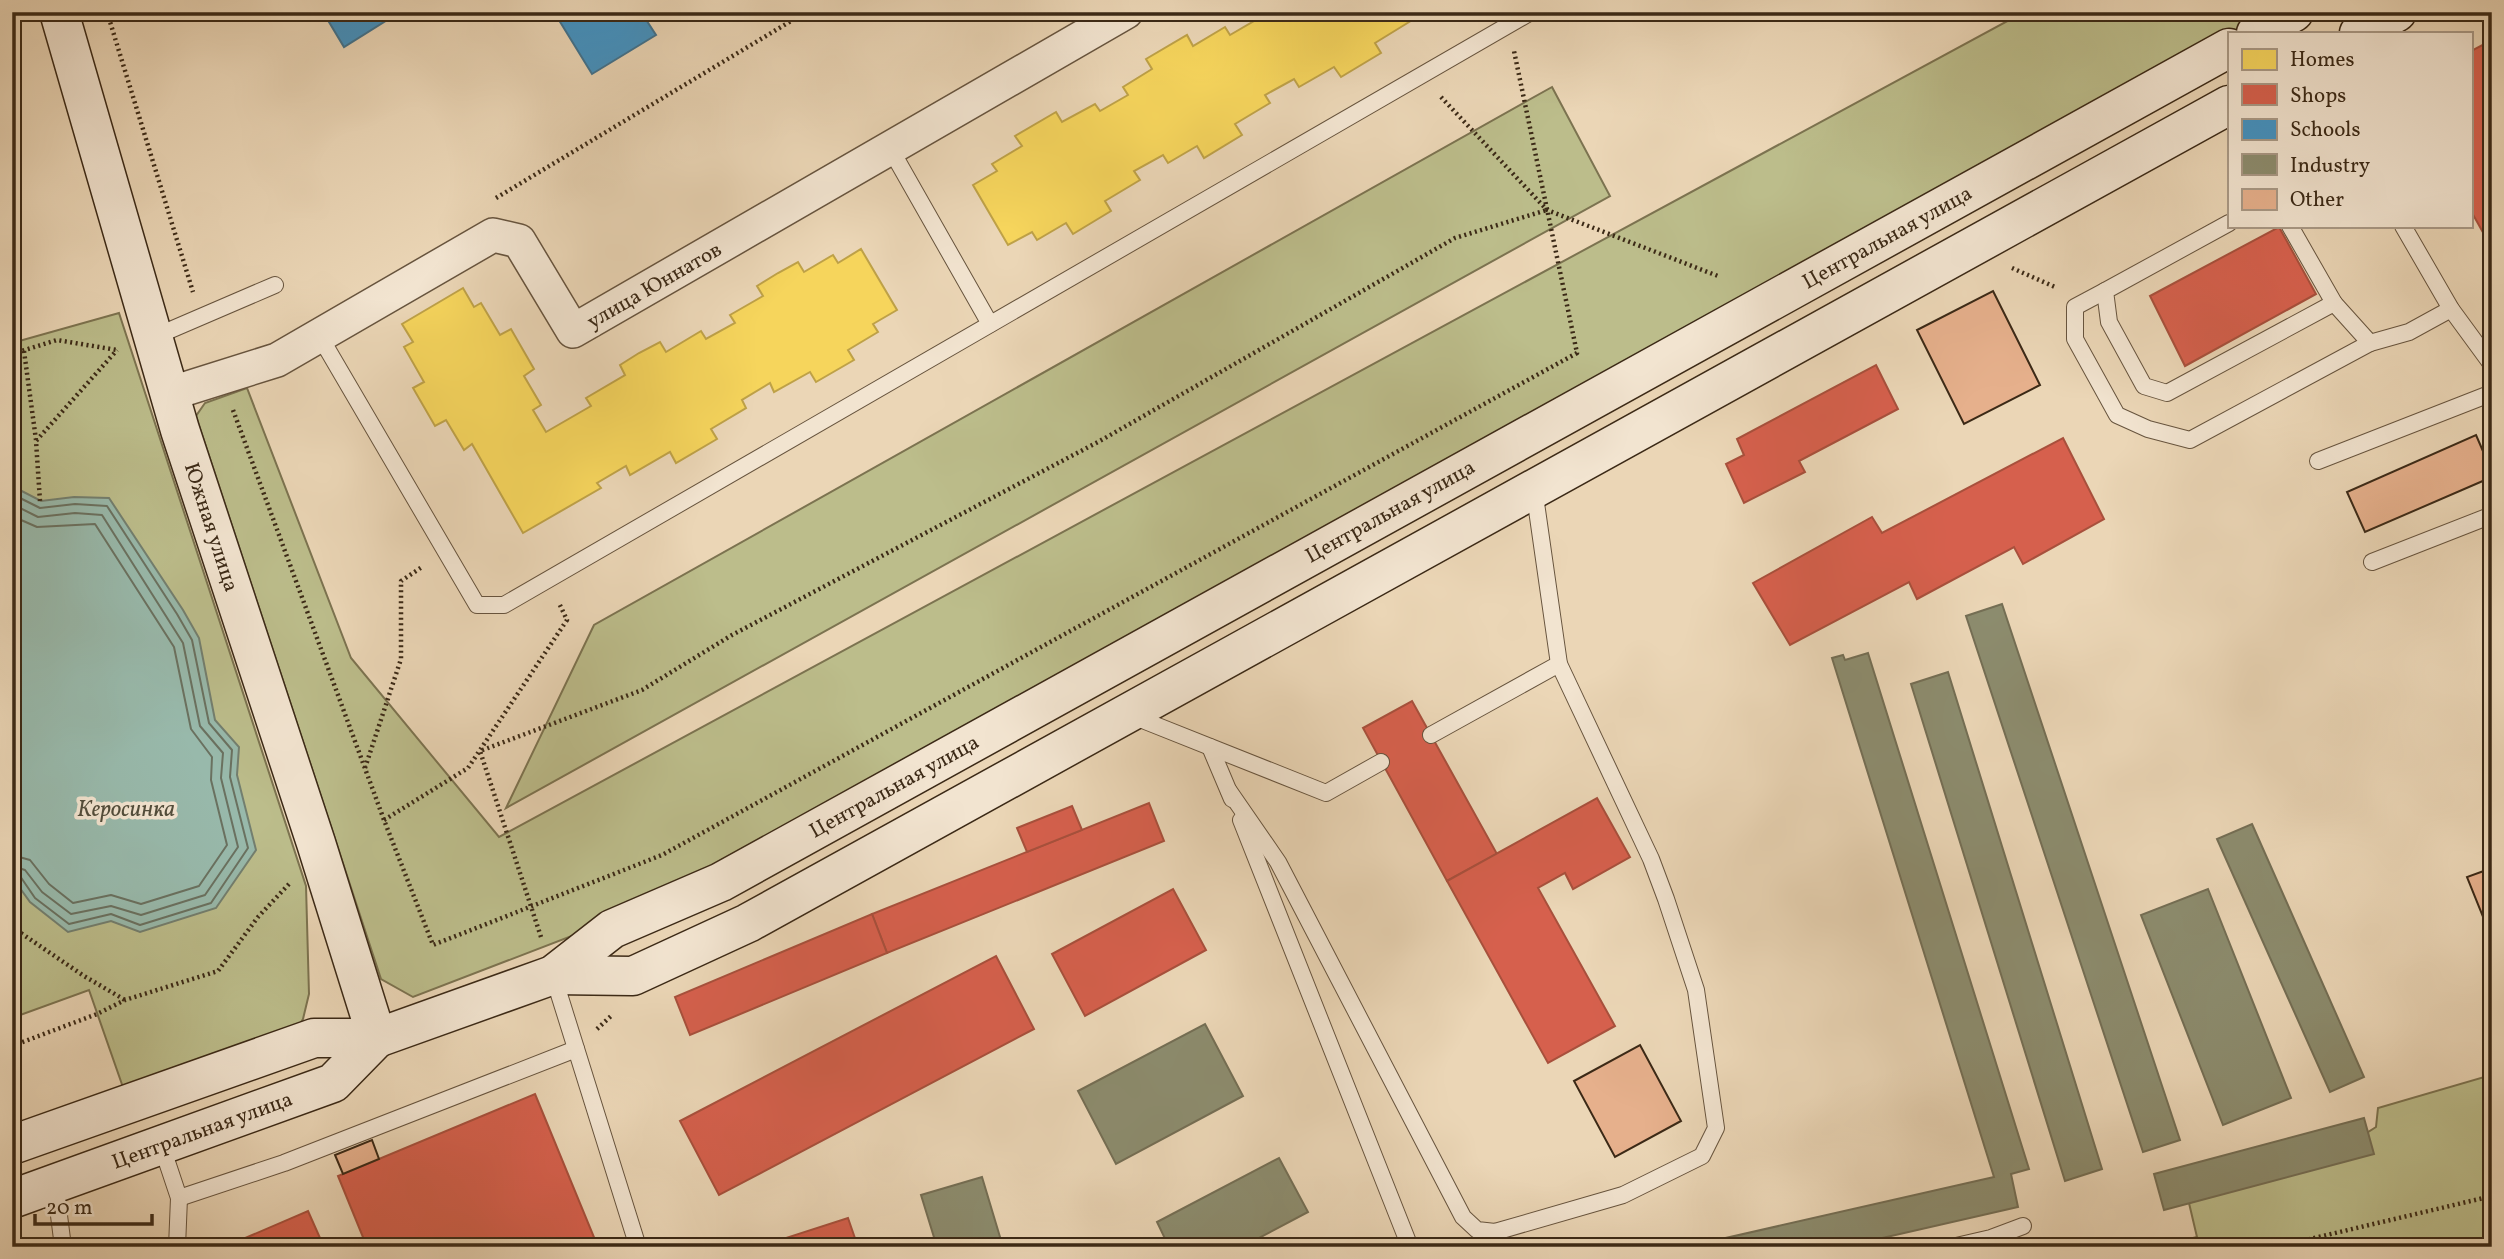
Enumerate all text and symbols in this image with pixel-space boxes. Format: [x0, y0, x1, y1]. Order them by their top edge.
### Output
legend [2228, 32, 2472, 228]
text: Homes [2290, 46, 2355, 75]
text: Shops [2290, 82, 2346, 111]
text: Schools [2290, 116, 2360, 145]
text: Industry [2290, 152, 2371, 181]
street label: Центральная улица [1798, 180, 1978, 297]
text: Other [2290, 186, 2344, 215]
street label: улица Юннатов [582, 236, 728, 337]
street label: Центральная улица [1301, 454, 1481, 571]
street label: Южная улица [176, 459, 245, 596]
street label: Центральная улица [805, 729, 985, 846]
water label: Керосинка [77, 794, 175, 826]
street label: Центральная улица [108, 1085, 297, 1178]
scale bar [35, 1182, 152, 1226]
text: 20 m [46, 1194, 92, 1223]

